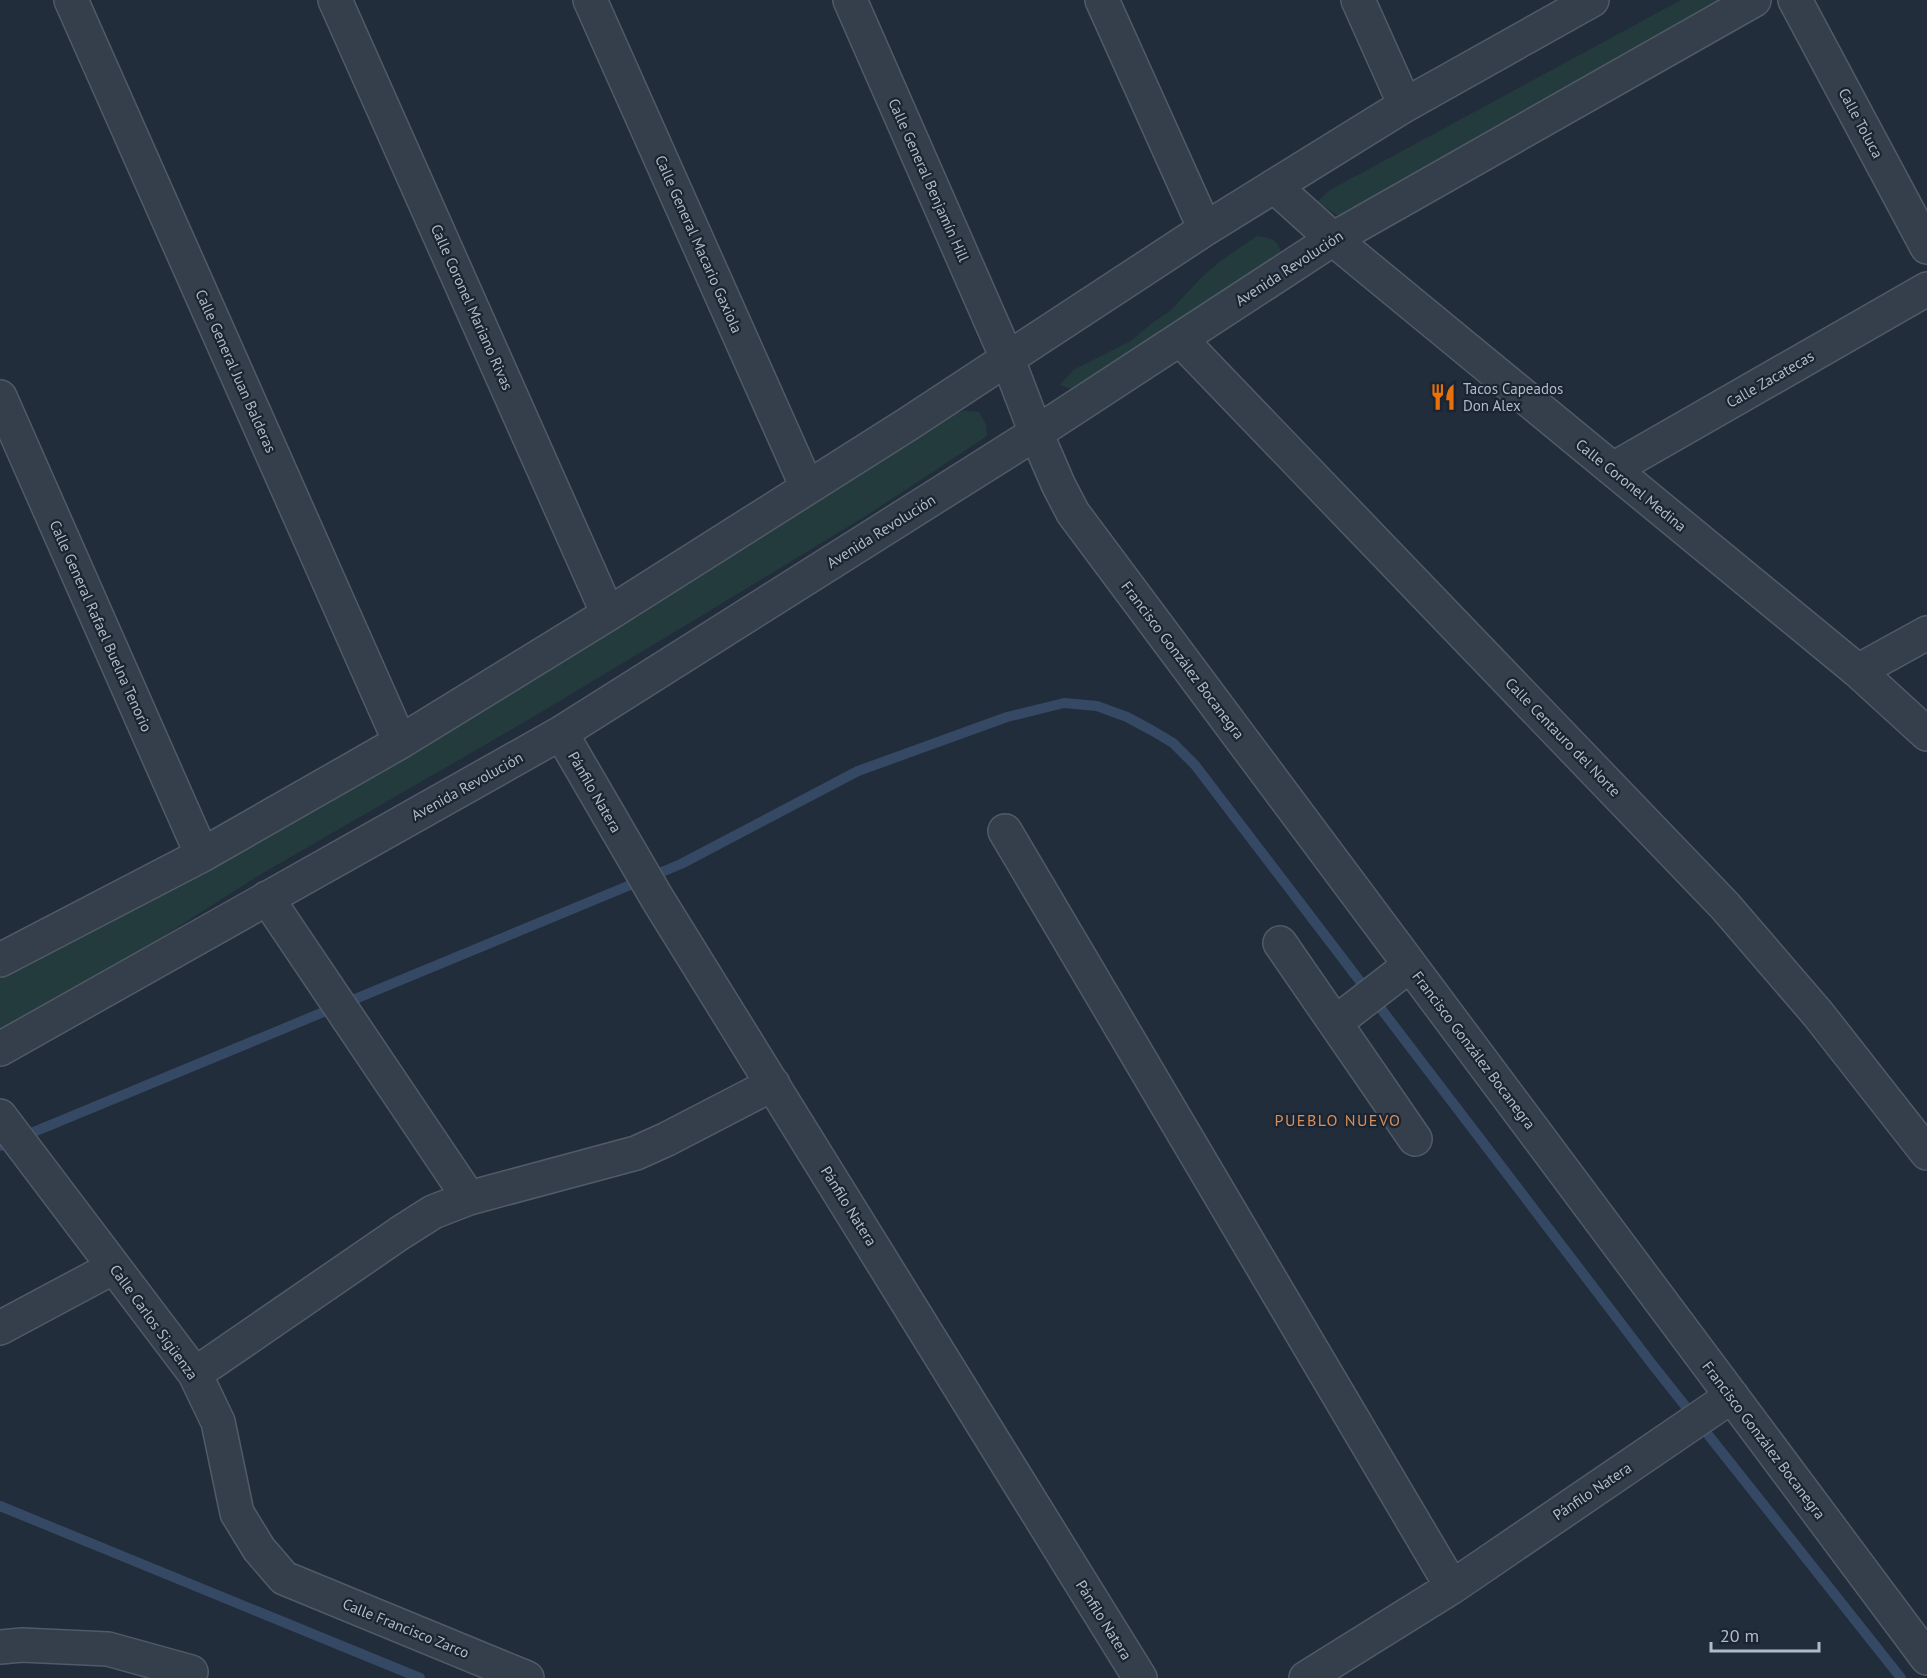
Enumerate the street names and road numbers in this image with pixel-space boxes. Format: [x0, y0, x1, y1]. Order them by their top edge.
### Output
street label: Calle Toluca [1835, 85, 1887, 161]
street label: Calle General Benjamín Hill [884, 95, 974, 265]
street label: Calle General Macario Gaxiola [651, 152, 747, 336]
street label: Calle Coronel Mariano Rivas [427, 221, 517, 393]
street label: Avenida Revolución [1232, 226, 1346, 310]
street label: Calle General Juan Balderas [191, 286, 281, 456]
street label: Calle Zacatecas [1723, 346, 1817, 412]
street label: Calle Coronel Medina [1572, 435, 1690, 535]
street label: Avenida Revolución [823, 490, 939, 572]
street label: Calle General Rafael Buelna Tenorio [46, 517, 156, 735]
street label: Francisco González Bocanegra [1117, 577, 1249, 743]
street label: Calle Centauro del Norte [1501, 674, 1625, 800]
street label: Avenida Revolución [408, 747, 526, 825]
street label: Pánfilo Natera [564, 748, 626, 836]
street label: Francisco González Bocanegra [1408, 967, 1540, 1133]
street label: Pánfilo Natera [817, 1163, 881, 1249]
street label: Calle Carlos Sigüenza [106, 1261, 202, 1383]
street label: Francisco González Bocanegra [1698, 1357, 1830, 1523]
street label: Pánfilo Natera [1549, 1458, 1635, 1524]
street label: Pánfilo Natera [1072, 1577, 1136, 1663]
street label: Calle Francisco Zarco [340, 1594, 472, 1662]

